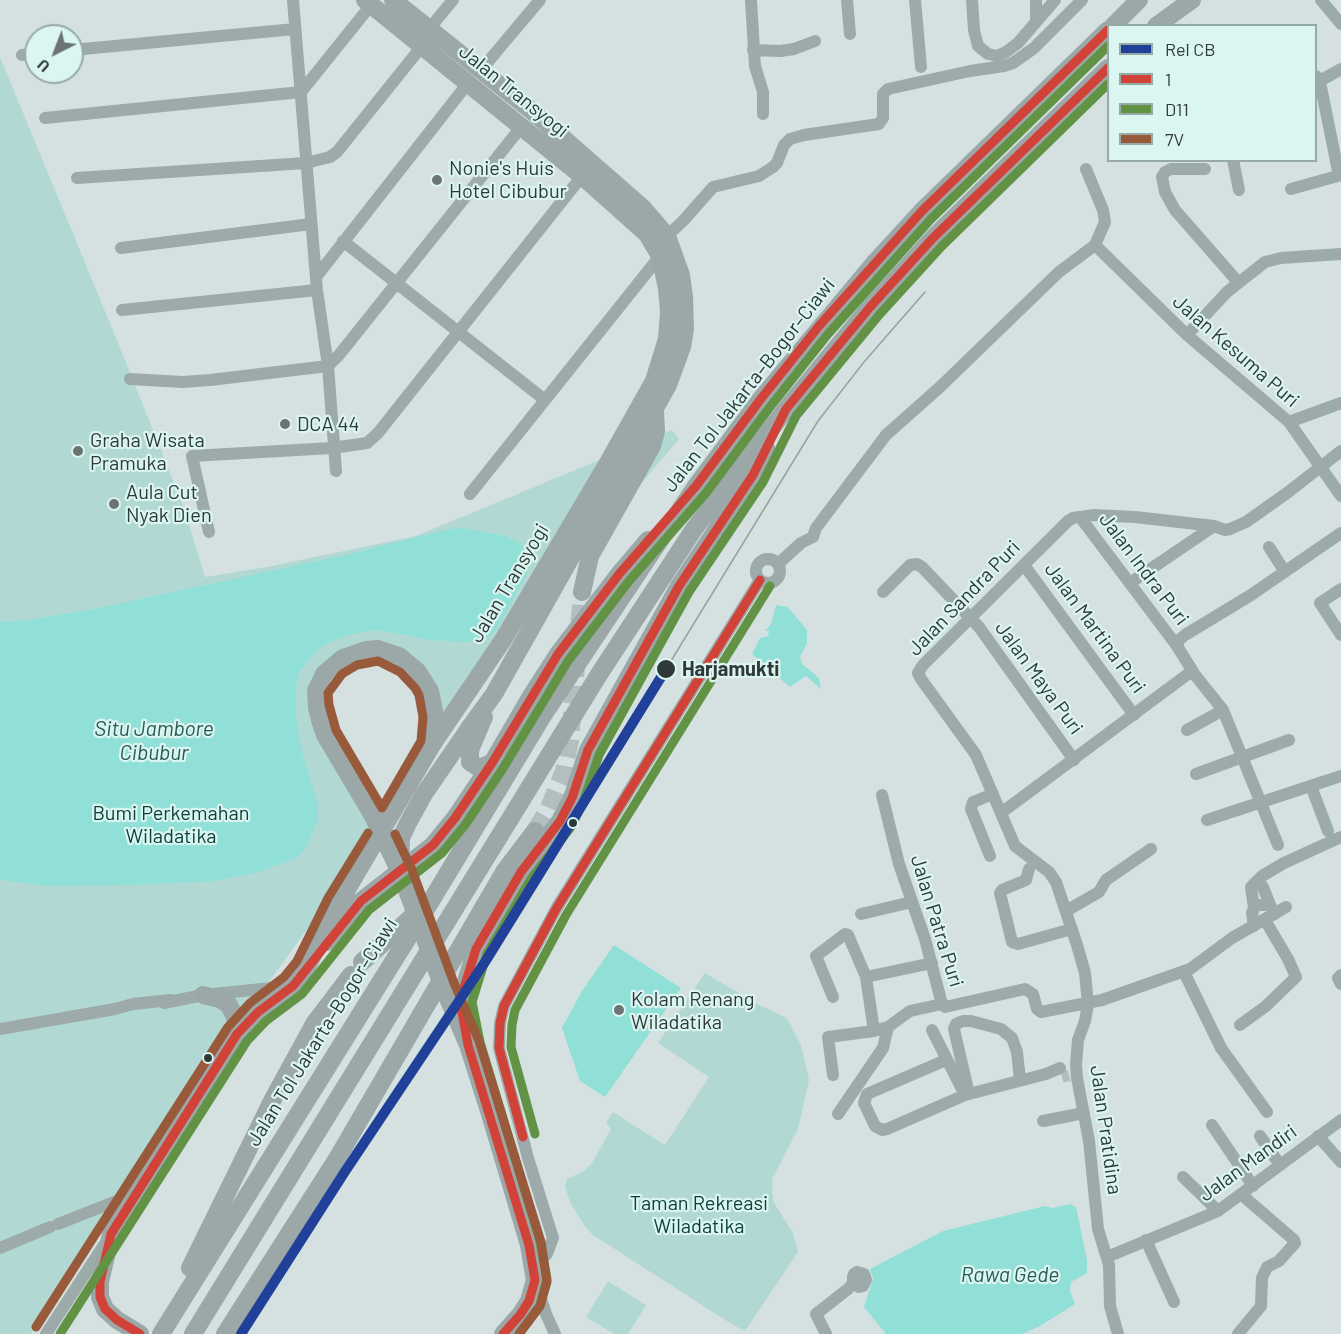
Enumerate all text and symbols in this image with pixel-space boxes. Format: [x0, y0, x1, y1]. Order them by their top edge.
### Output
north arrow [24, 24, 84, 84]
legend [1107, 24, 1317, 162]
text: Rel CB [1165, 38, 1216, 60]
street label: Jalan Transyogi [454, 39, 574, 143]
text: U [33, 56, 53, 77]
text: 1 [1165, 68, 1171, 90]
text: D11 [1165, 98, 1189, 120]
text: 7V [1165, 128, 1184, 150]
place label: Nonie's Huis Hotel Cibubur [449, 156, 567, 203]
marker: Nonie's Huis Hotel Cibubur [430, 173, 444, 187]
street label: Jalan Tol Jakarta–Bogor–Ciawi [658, 273, 840, 497]
street label: Jalan Kesuma Puri [1168, 290, 1304, 412]
place label: DCA 44 [297, 412, 360, 436]
marker: DCA 44 [278, 417, 292, 431]
place label: Graha Wisata Pramuka [90, 428, 205, 475]
marker: Graha Wisata Pramuka [71, 444, 85, 458]
place label: Aula Cut Nyak Dien [126, 480, 212, 527]
marker: Aula Cut Nyak Dien [107, 497, 121, 511]
street label: Jalan Indra Puri [1094, 508, 1194, 630]
street label: Jalan Transyogi [464, 519, 554, 647]
street label: Jalan Sandra Puri [903, 535, 1025, 661]
street label: Jalan Martina Puri [1040, 558, 1150, 698]
street label: Jalan Maya Puri [990, 617, 1088, 739]
place label: Harjamukti [682, 657, 779, 681]
marker: Harjamukti [655, 658, 677, 680]
water label: Situ Jambore Cibubur [94, 716, 214, 766]
park label: Bumi Perkemahan Wiladatika [93, 801, 249, 848]
unlabelled marker [567, 817, 579, 829]
street label: Jalan Patra Puri [906, 852, 968, 990]
street label: Jalan Tol Jakarta–Bogor–Ciawi [242, 913, 402, 1151]
place label: Kolam Renang Wiladatika [631, 987, 754, 1034]
marker: Kolam Renang Wiladatika [612, 1003, 626, 1017]
unlabelled marker [202, 1052, 214, 1064]
street label: Jalan Pratidina [1085, 1064, 1127, 1196]
street label: Jalan Mandiri [1194, 1120, 1302, 1206]
park label: Taman Rekreasi Wiladatika [630, 1191, 768, 1238]
water label: Rawa Gede [961, 1262, 1059, 1288]

